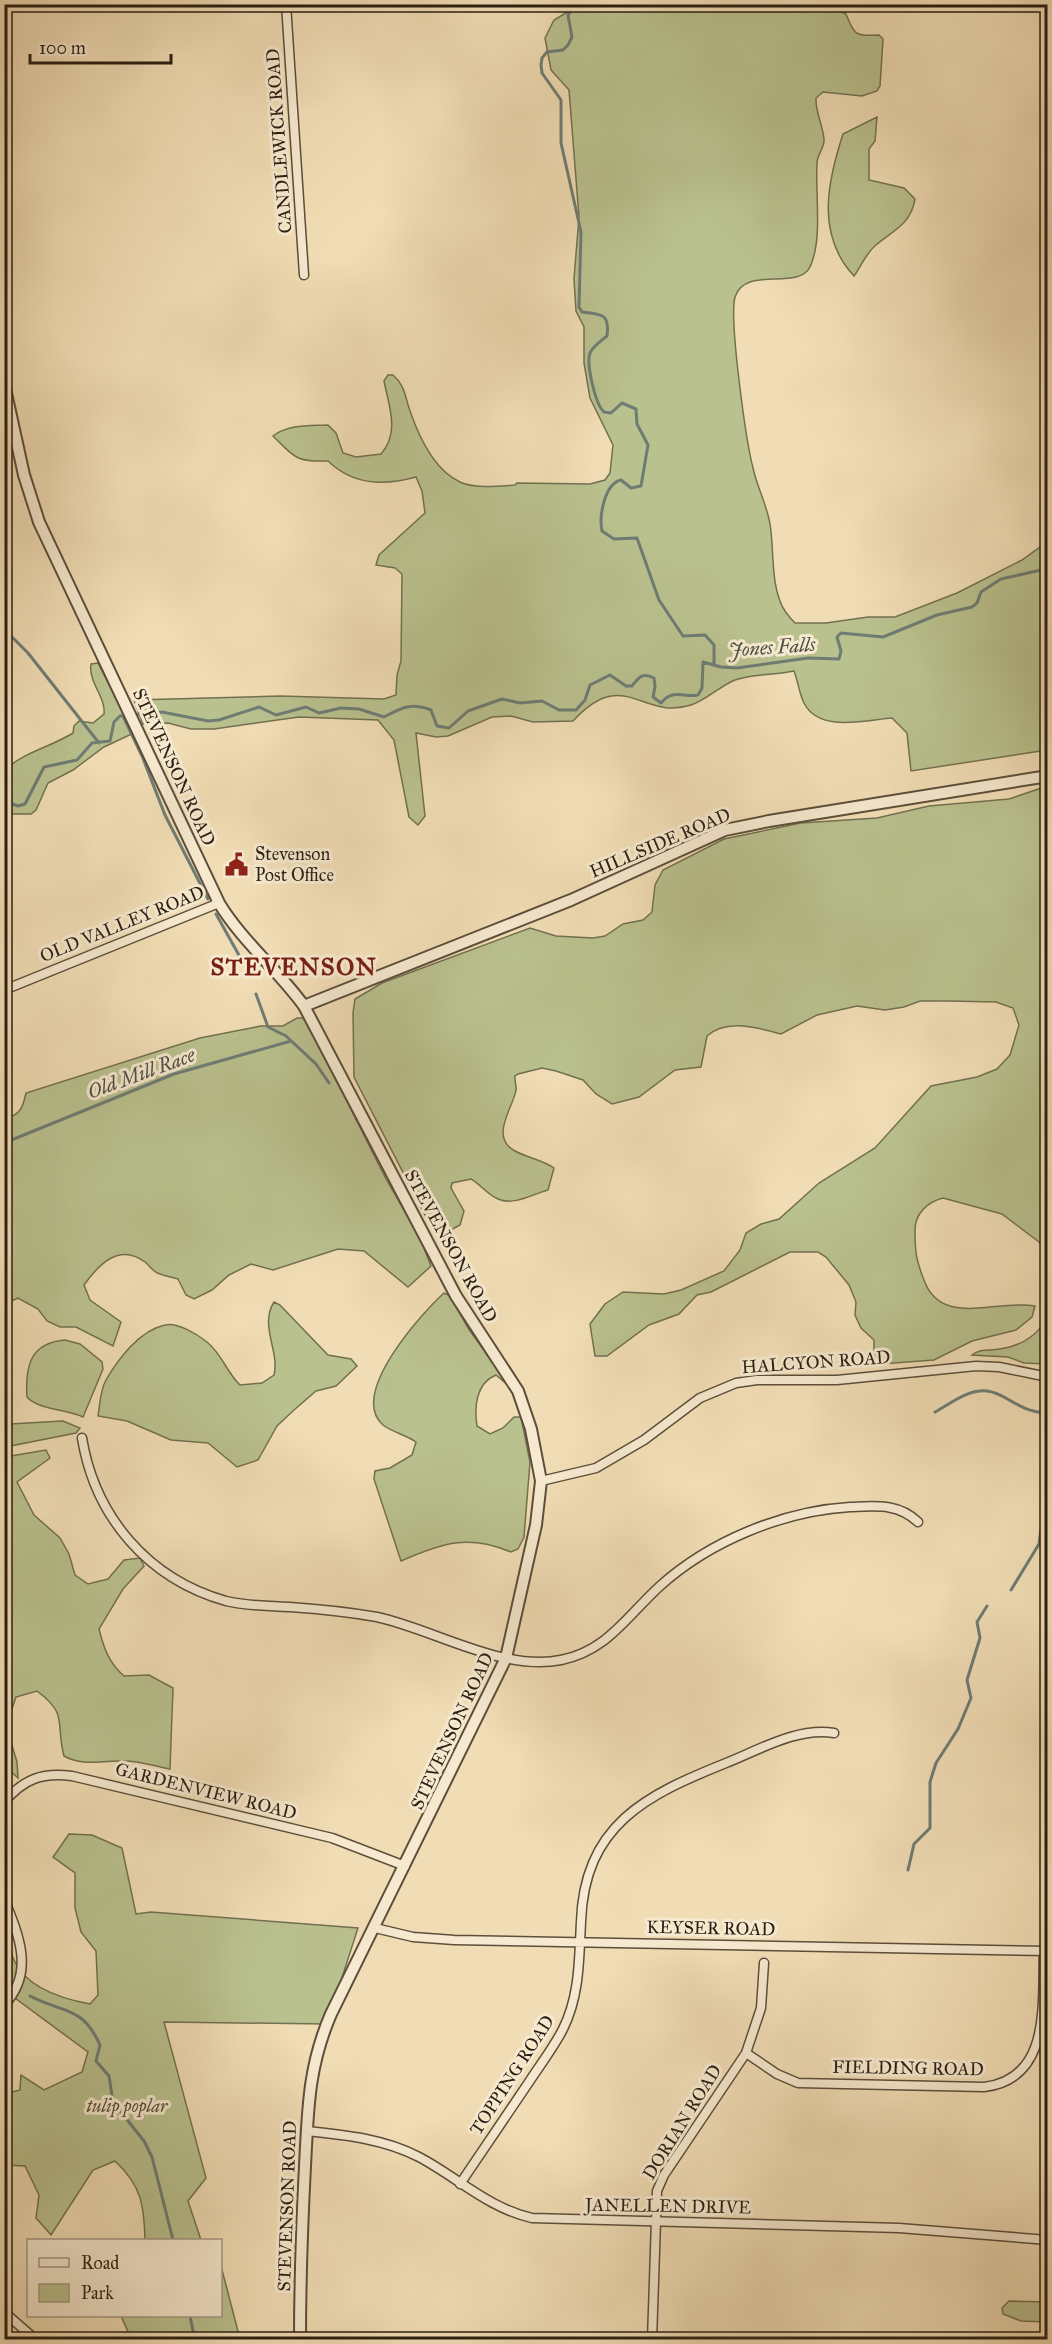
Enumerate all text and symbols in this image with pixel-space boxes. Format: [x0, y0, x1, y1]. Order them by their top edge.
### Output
scale bar [30, 27, 171, 65]
text: 100 m [39, 37, 86, 59]
street label: CANDLEWICK ROAD [262, 48, 296, 234]
water label: Jones Falls [727, 632, 817, 662]
street label: STEVENSON ROAD [128, 685, 220, 849]
street label: HILLSIDE ROAD [586, 803, 734, 883]
place label: Stevenson Post Office [255, 843, 334, 886]
public building icon: Stevenson Post Office [224, 851, 250, 877]
street label: OLD VALLEY ROAD [37, 881, 207, 967]
district label: STEVENSON [211, 952, 377, 982]
water label: Old Mill Race [84, 1042, 199, 1104]
street label: STEVENSON ROAD [400, 1166, 502, 1326]
street label: HALCYON ROAD [741, 1346, 891, 1378]
street label: STEVENSON ROAD [406, 1649, 498, 1813]
street label: GARDENVIEW ROAD [113, 1758, 299, 1824]
street label: KEYSER ROAD [646, 1916, 776, 1940]
street label: TOPPING ROAD [465, 2011, 559, 2139]
street label: FIELDING ROAD [832, 2056, 984, 2080]
street label: DORIAN ROAD [638, 2060, 726, 2184]
park label: tulip poplar [86, 2095, 169, 2118]
street label: STEVENSON ROAD [273, 2120, 301, 2292]
street label: JANELLEN DRIVE [583, 2194, 751, 2219]
legend [27, 2239, 222, 2317]
text: Road [81, 2252, 119, 2274]
text: Park [81, 2282, 114, 2304]

